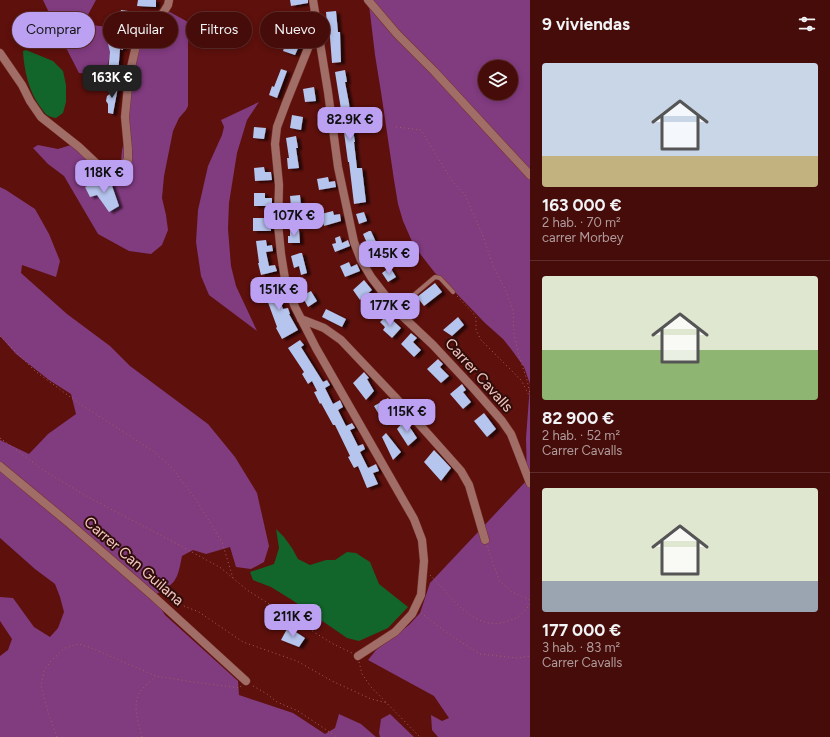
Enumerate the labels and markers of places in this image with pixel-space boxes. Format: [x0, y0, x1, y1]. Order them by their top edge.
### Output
pin: 163K € [79, 65, 145, 99]
pin: 82.9K € [313, 107, 387, 141]
pin: 118K € [71, 160, 137, 194]
pin: 107K € [261, 203, 327, 237]
pin: 145K € [356, 241, 422, 275]
pin: 151K € [246, 277, 312, 311]
pin: 177K € [357, 293, 423, 327]
pin: 115K € [374, 399, 440, 433]
pin: 211K € [260, 604, 326, 638]

